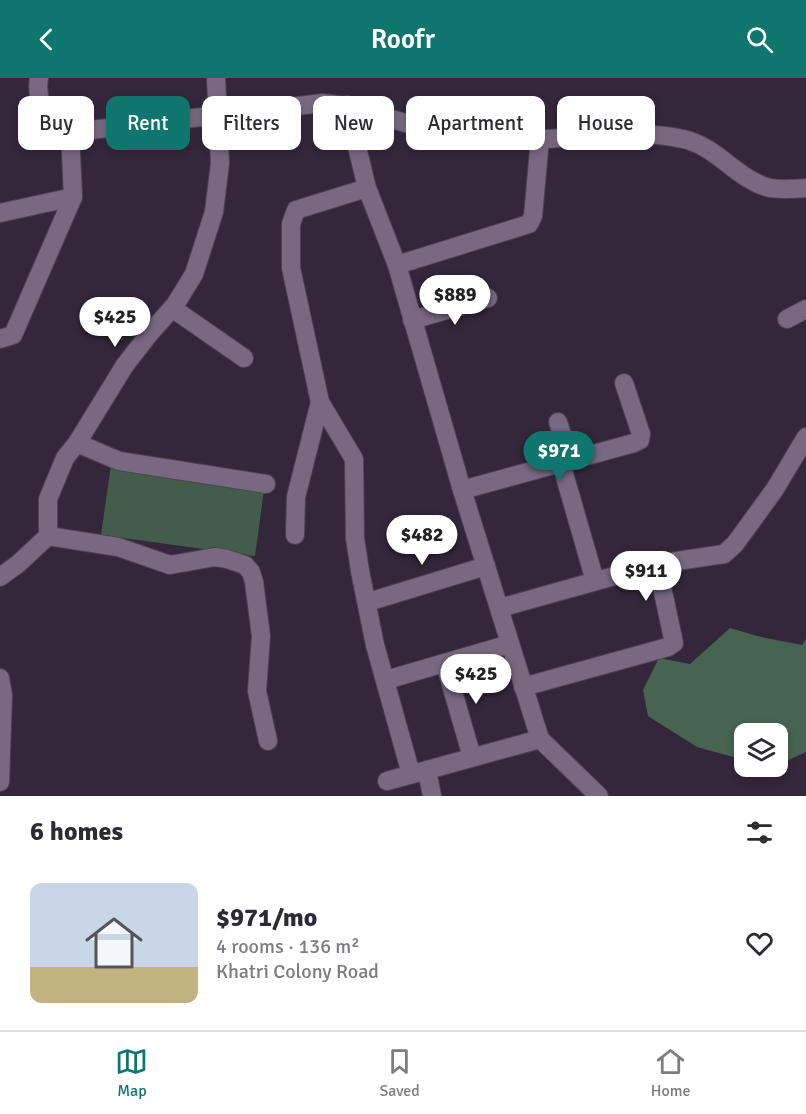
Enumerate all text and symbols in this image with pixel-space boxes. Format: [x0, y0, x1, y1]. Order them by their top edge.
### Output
icon: back [30, 23, 63, 56]
text: Roofr [371, 23, 435, 56]
icon: search [743, 23, 776, 56]
chip: Buy [18, 96, 94, 150]
chip: Rent [106, 96, 190, 150]
chip: Filters [202, 96, 301, 150]
chip: New [313, 96, 394, 150]
chip: Apartment [406, 96, 545, 150]
chip: House [557, 96, 655, 150]
pin: $889 [419, 275, 491, 326]
text: $889 [433, 282, 477, 307]
pin: $425 [79, 297, 151, 348]
text: $425 [93, 304, 137, 329]
pin: $971 [523, 431, 595, 482]
text: $971 [537, 438, 581, 463]
pin: $482 [386, 515, 458, 566]
text: $482 [400, 522, 444, 547]
pin: $911 [610, 551, 682, 602]
text: $911 [624, 558, 668, 583]
pin: $425 [440, 654, 512, 705]
text: $425 [454, 661, 498, 686]
map controls [734, 723, 788, 777]
button: layers [734, 723, 788, 777]
text: 6 homes [30, 816, 123, 848]
icon: filters [743, 816, 776, 849]
text: $971/mo [216, 902, 317, 934]
icon: home [78, 907, 150, 979]
icon: heart [743, 927, 776, 960]
text: 4 rooms · 136 m² [216, 934, 360, 959]
text: Khatri Colony Road [216, 959, 379, 984]
tab: Map [115, 1045, 148, 1101]
tab: Saved [379, 1045, 420, 1101]
tab: Home [651, 1045, 691, 1101]

